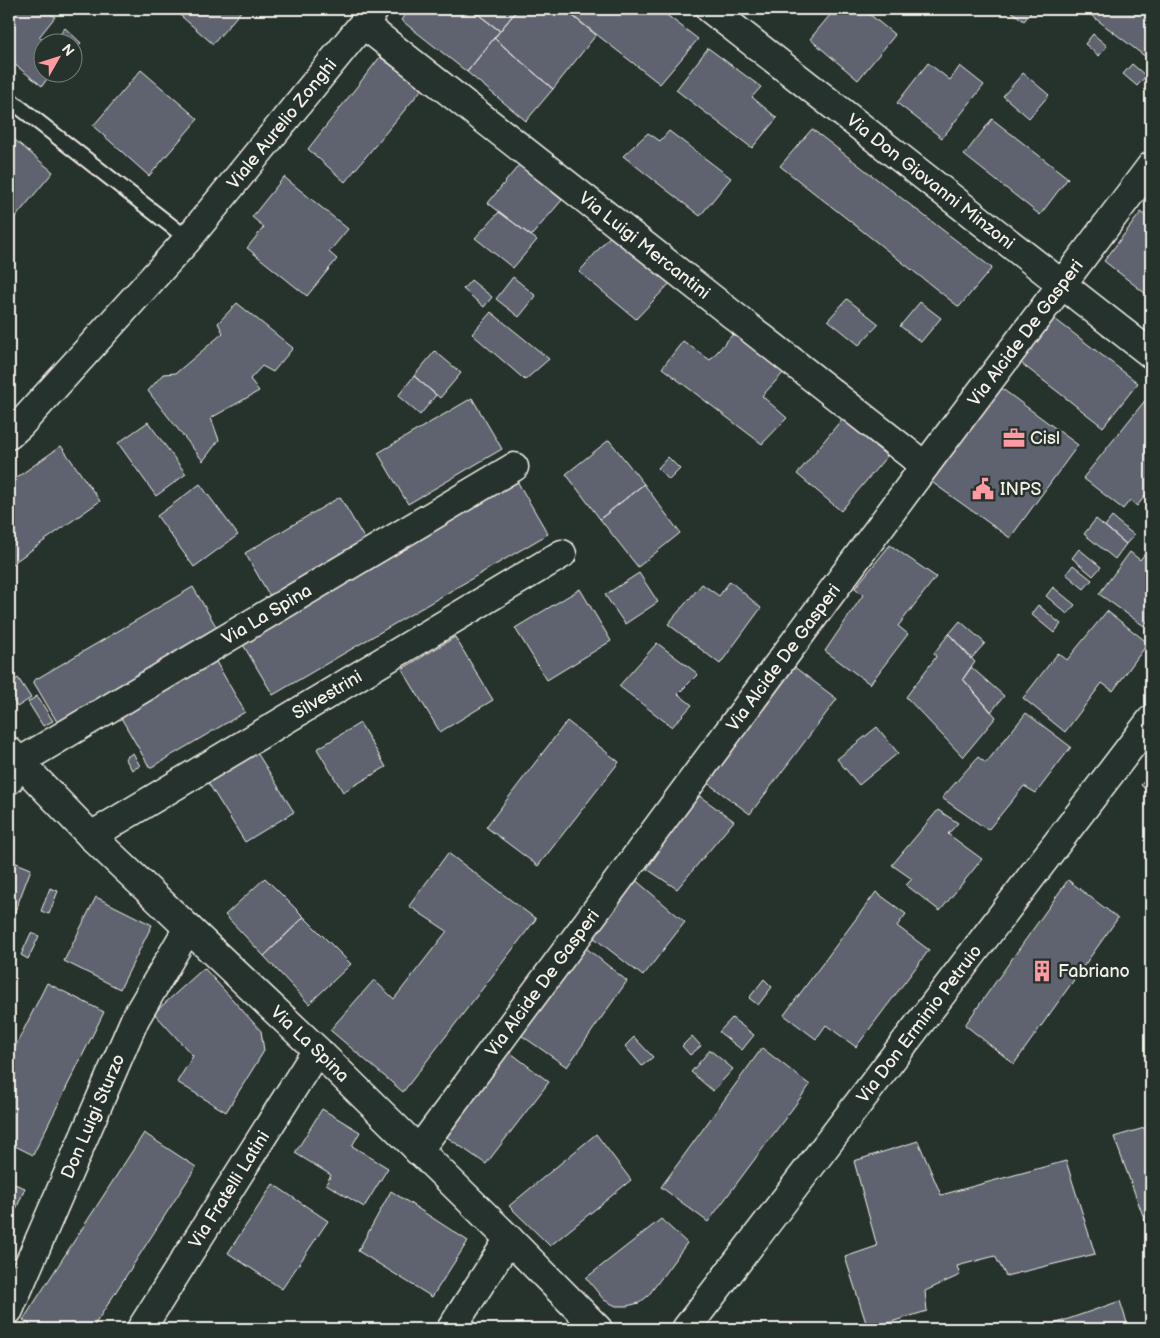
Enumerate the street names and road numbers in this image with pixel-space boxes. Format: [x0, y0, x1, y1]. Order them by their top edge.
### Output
street label: Viale Aurelio Zonghi [222, 54, 341, 193]
street label: Via Don Giovanni Minzoni [842, 109, 1019, 254]
street label: Via Luigi Mercantini [575, 187, 714, 303]
street label: Via Alcide De Gasperi [963, 255, 1087, 410]
street label: Via La Spina [218, 580, 315, 649]
street label: Via Alcide De Gasperi [722, 580, 845, 735]
street label: Silvestrini [288, 666, 366, 724]
street label: Via Alcide De Gasperi [481, 905, 604, 1061]
street label: Via Don Erminio Petruio [852, 941, 986, 1107]
street label: Via La Spina [266, 1001, 354, 1086]
street label: Don Luigi Sturzo [57, 1051, 129, 1182]
street label: Via Fratelli Latini [184, 1127, 274, 1252]

